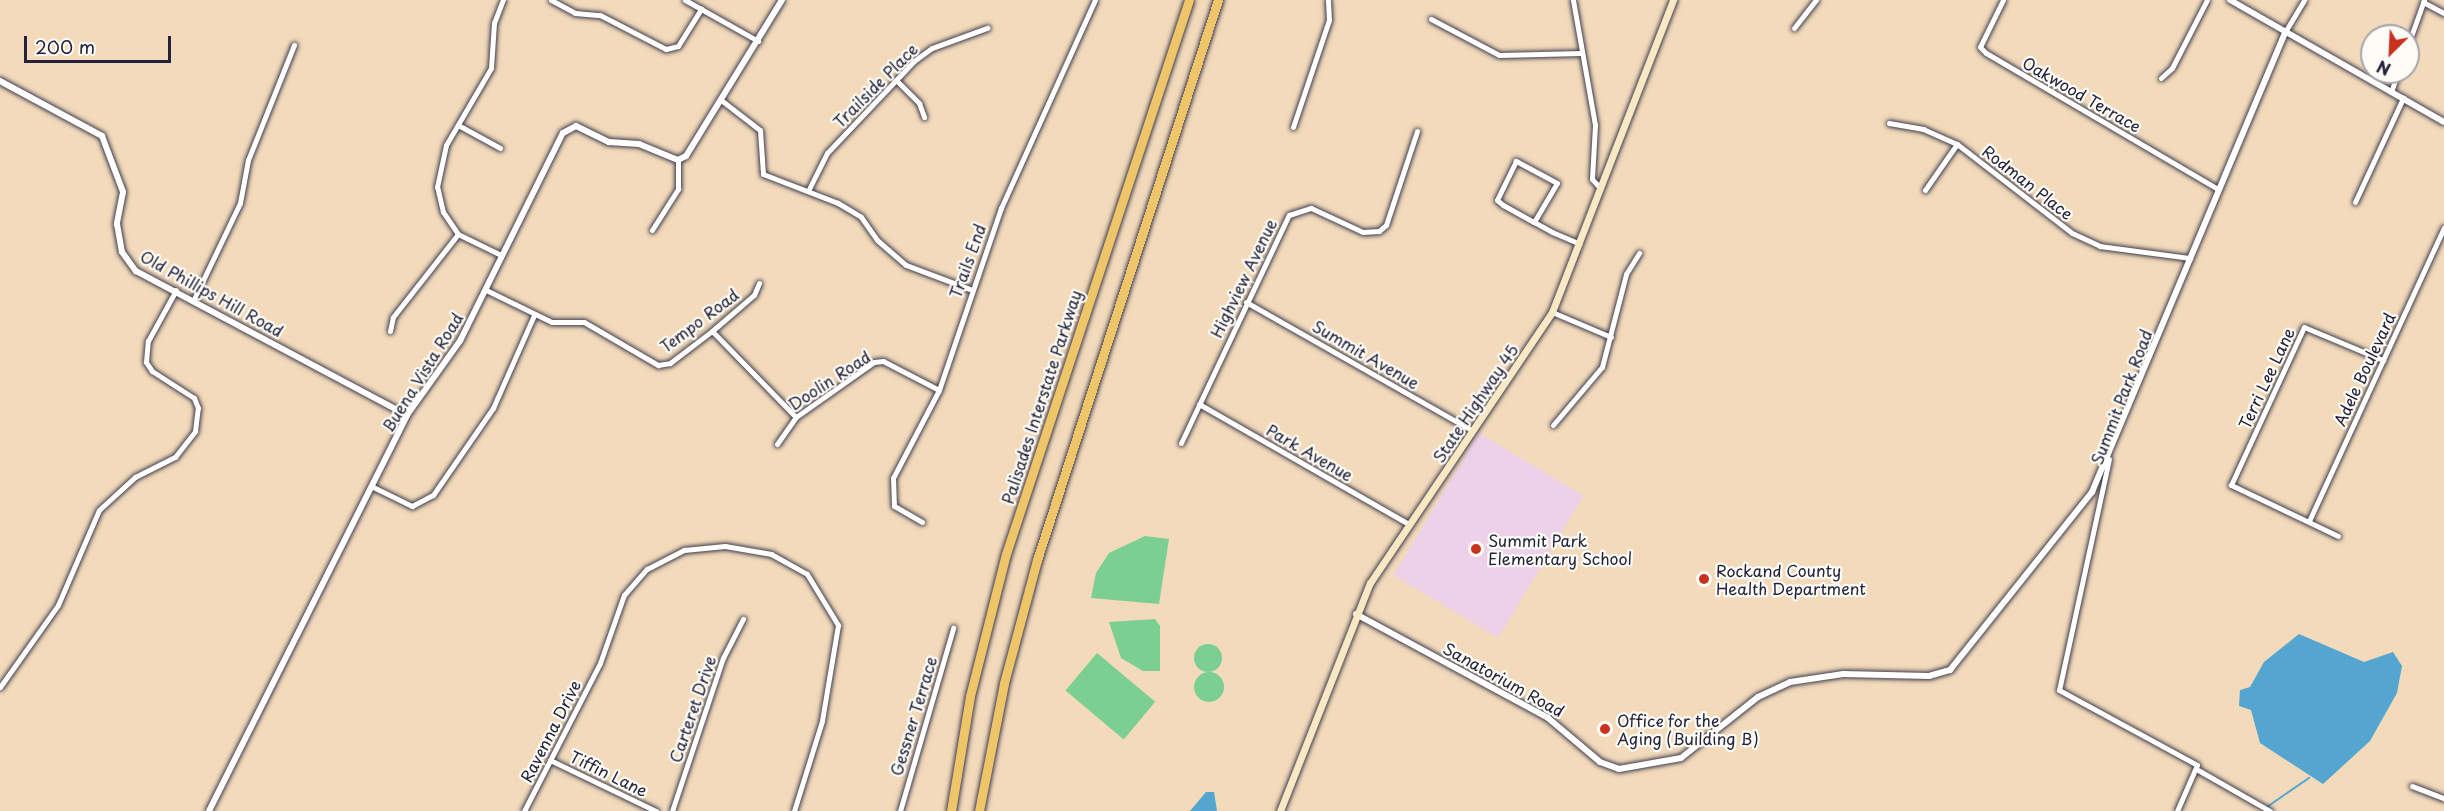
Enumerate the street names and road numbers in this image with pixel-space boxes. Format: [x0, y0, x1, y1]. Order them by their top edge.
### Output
street label: Trailside Place [829, 39, 921, 131]
street label: Oakwood Terrace [2019, 52, 2145, 136]
street label: Rodman Place [1979, 141, 2077, 223]
street label: Highview Avenue [1206, 216, 1280, 340]
street label: Trails End [945, 221, 989, 301]
street label: Old Phillips Hill Road [137, 246, 287, 340]
street label: Tempo Road [656, 284, 742, 356]
street label: Palisades Interstate Parkway [997, 287, 1085, 507]
street label: Buena Vista Road [378, 309, 466, 435]
street label: Adele Boulevard [2329, 309, 2399, 429]
street label: Summit Avenue [1309, 316, 1423, 392]
street label: Terri Lee Lane [2234, 324, 2298, 432]
street label: Summit Park Road [2086, 326, 2156, 468]
street label: State Highway 45 [1428, 340, 1522, 466]
street label: Doolin Road [784, 346, 874, 414]
street label: Park Avenue [1264, 420, 1356, 484]
street label: Sanatorium Road [1440, 638, 1568, 720]
street label: Carteret Drive [665, 652, 719, 766]
street label: Gessner Terrace [886, 654, 940, 778]
street label: Ravenna Drive [516, 677, 584, 785]
street label: Tiffin Lane [567, 746, 651, 800]

